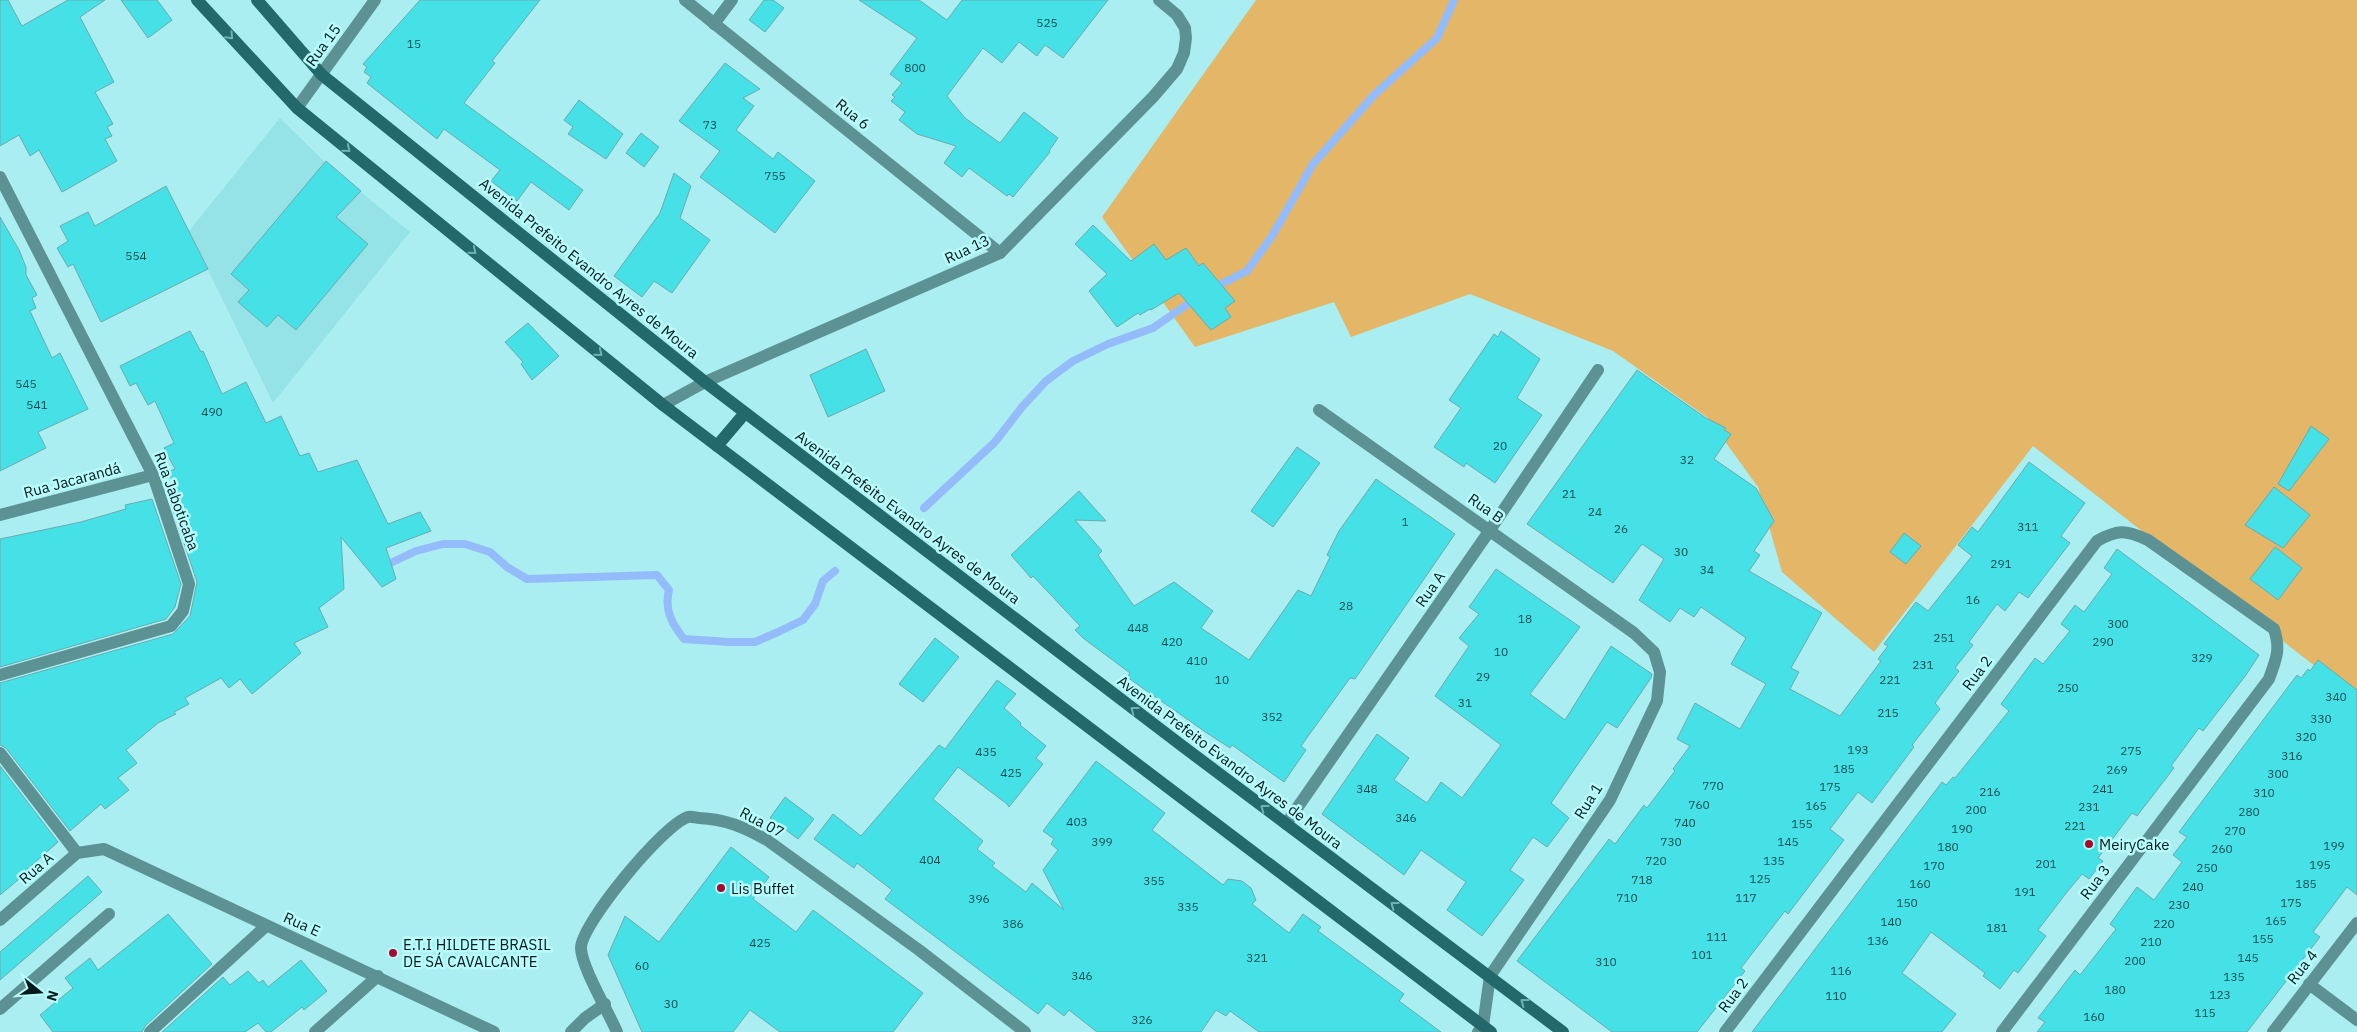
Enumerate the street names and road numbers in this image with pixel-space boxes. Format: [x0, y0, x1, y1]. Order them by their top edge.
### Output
street label: Rua 15 [301, 20, 345, 70]
street label: Rua 6 [832, 94, 874, 134]
street label: Avenida Prefeito Evandro Ayres de Moura [475, 173, 703, 363]
street label: Rua 13 [941, 230, 993, 268]
street label: Avenida Prefeito Evandro Ayres de Moura [792, 426, 1024, 608]
street label: Rua Jaboticaba [150, 449, 204, 553]
street label: Rua Jacarandá [21, 458, 123, 502]
street label: Rua B [1464, 489, 1508, 527]
street label: Rua A [1411, 567, 1449, 611]
street label: Rua 2 [1958, 652, 1996, 694]
street label: Avenida Prefeito Evandro Ayres de Moura [1114, 671, 1346, 853]
street label: Rua 1 [1570, 780, 1606, 822]
street label: Rua 07 [736, 802, 788, 842]
street label: Rua A [15, 848, 57, 888]
street label: Rua 3 [2076, 861, 2114, 903]
street label: Rua E [281, 908, 323, 940]
street label: Rua 4 [2283, 946, 2321, 988]
street label: Rua 2 [1714, 974, 1752, 1016]

